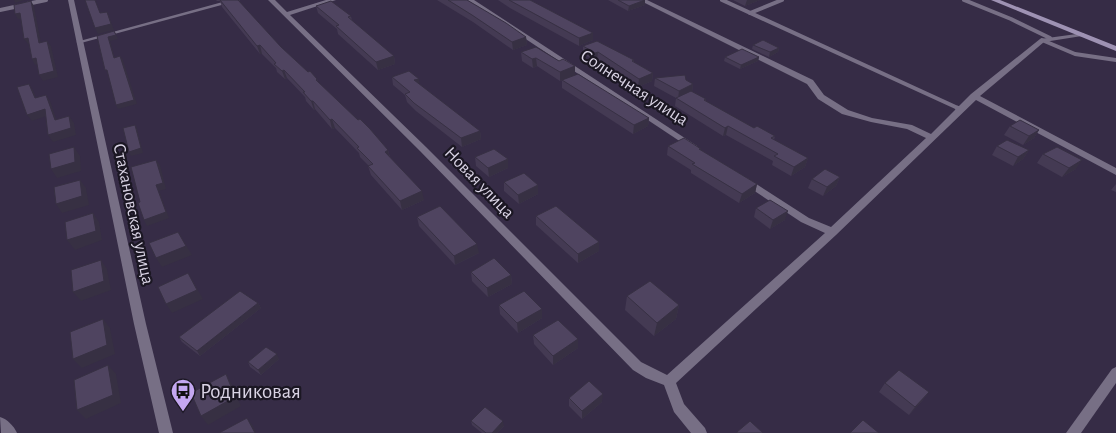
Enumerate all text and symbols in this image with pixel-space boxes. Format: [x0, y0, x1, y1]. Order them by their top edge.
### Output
street label: Солнечная улица [577, 47, 691, 129]
street label: Стахановская улица [109, 142, 157, 286]
street label: Новая улица [441, 144, 517, 222]
bus stop icon: Родниковая [170, 378, 196, 412]
place label: Родниковая [200, 381, 301, 402]

